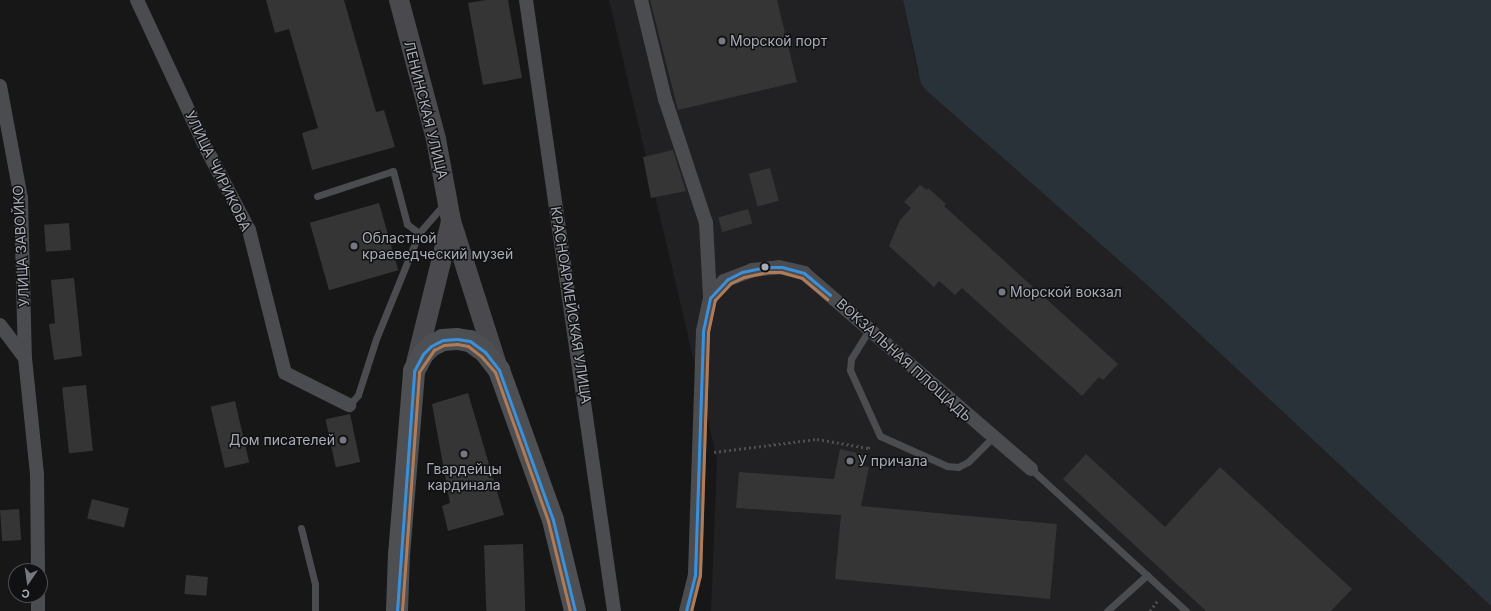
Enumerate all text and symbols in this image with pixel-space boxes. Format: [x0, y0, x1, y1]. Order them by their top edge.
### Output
place label: Морской порт [730, 33, 827, 49]
marker: Морской порт [717, 36, 727, 46]
street label: ЛЕНИНСКАЯ УЛИЦА [401, 39, 451, 181]
street label: УЛИЦА ЧИРИКОВА [182, 108, 254, 234]
street label: УЛИЦА ЗАВОЙКО [9, 185, 33, 307]
street label: КРАСНОАРМЕЙСКАЯ УЛИЦА [547, 205, 595, 405]
place label: Областной краеведческий музей [362, 230, 513, 262]
marker: Областной краеведческий музей [349, 241, 359, 251]
unlabelled marker [760, 262, 770, 272]
place label: Морской вокзал [1010, 284, 1122, 300]
marker: Морской вокзал [997, 287, 1007, 297]
street label: ВОКЗАЛЬНАЯ ПЛОЩАДЬ [833, 295, 975, 425]
place label: Дом писателей [229, 432, 335, 448]
marker: Дом писателей [338, 435, 348, 445]
marker: Гвардейцы кардинала [459, 449, 469, 459]
place label: У причала [858, 453, 928, 469]
marker: У причала [845, 456, 855, 466]
place label: Гвардейцы кардинала [426, 461, 502, 494]
north arrow [8, 563, 48, 603]
text: С [20, 586, 31, 601]

